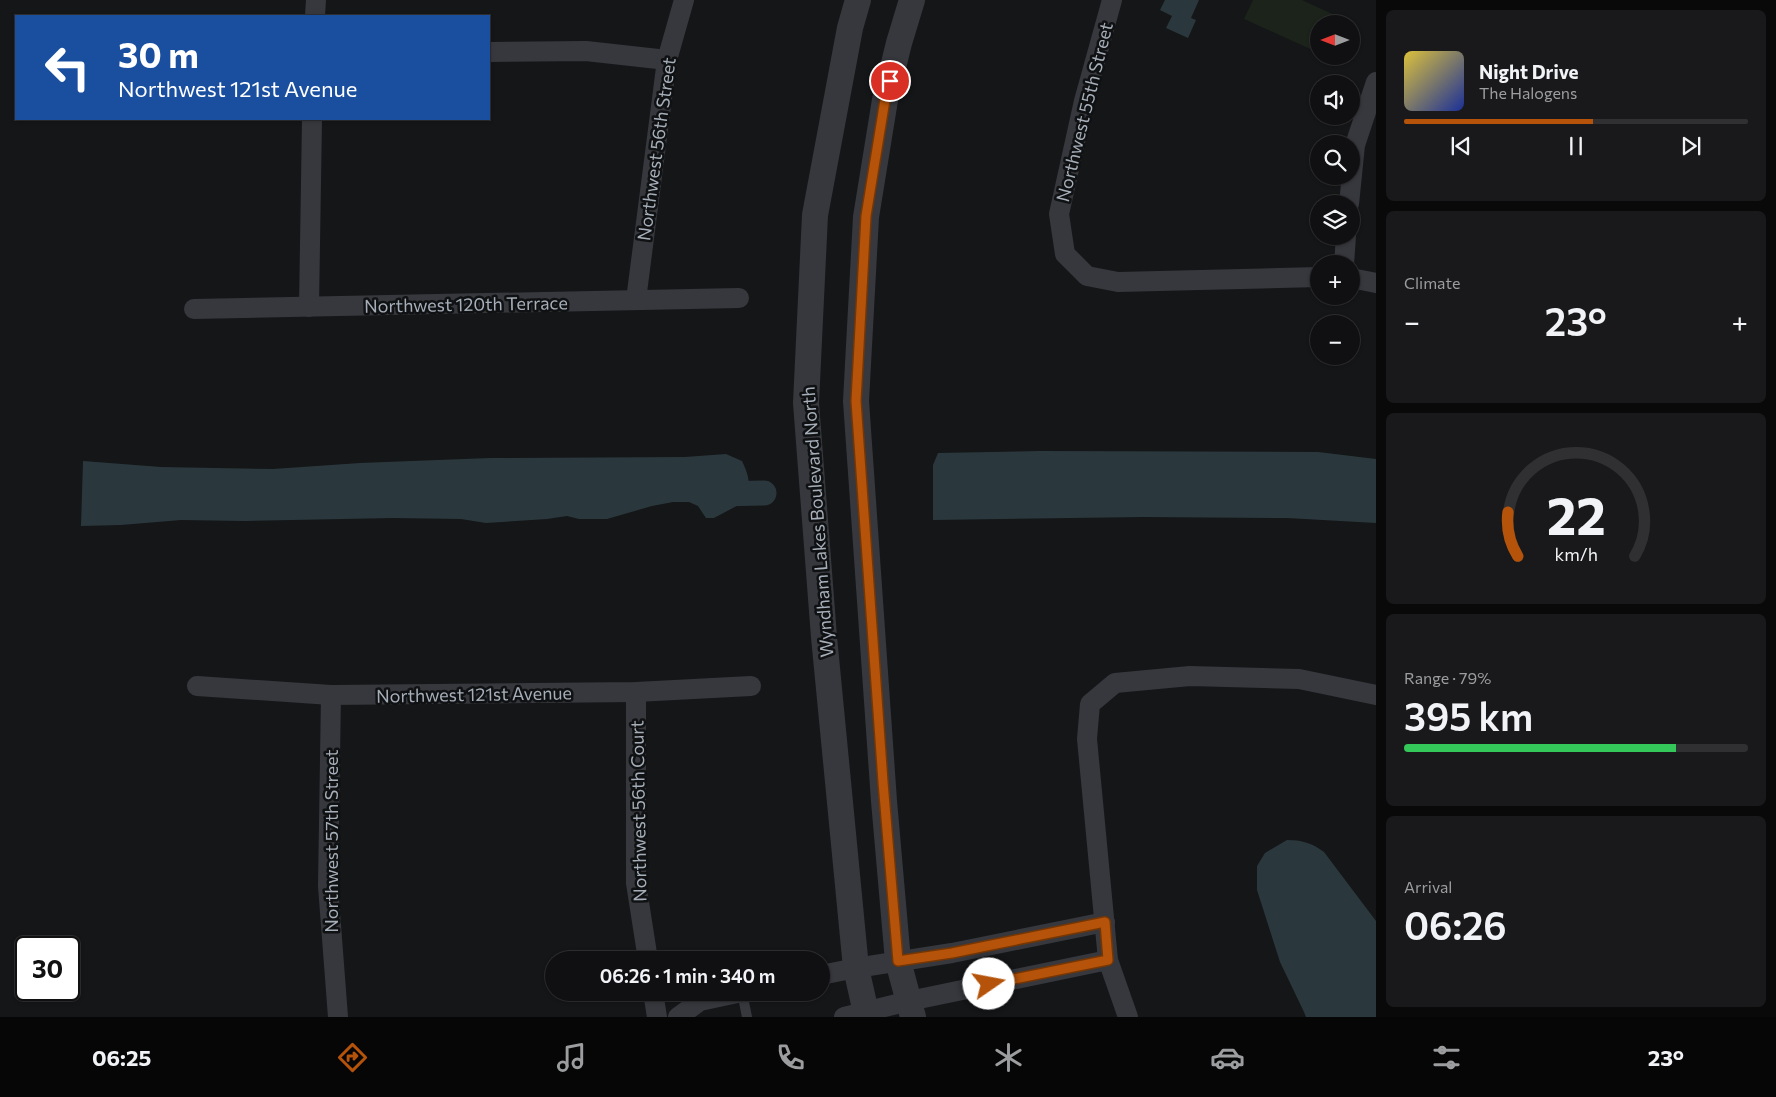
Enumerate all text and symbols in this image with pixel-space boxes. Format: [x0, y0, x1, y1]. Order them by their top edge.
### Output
north arrow [1310, 15, 1360, 65]
map controls [1310, 15, 1360, 365]
street label: Northwest 55th Street [1051, 20, 1117, 204]
text: 30 m [118, 32, 199, 75]
icon: left [35, 35, 100, 100]
street label: Northwest 56th Street [632, 56, 680, 242]
pin [869, 60, 911, 102]
text: Night Drive [1479, 60, 1579, 83]
icon: arrive [876, 67, 904, 95]
text: Northwest 121st Avenue [118, 75, 357, 102]
button: sound [1310, 75, 1360, 125]
text: The Halogens [1479, 83, 1577, 102]
icon: previous [1447, 132, 1475, 160]
icon: pause [1562, 132, 1590, 160]
icon: next [1677, 132, 1705, 160]
button: search [1310, 135, 1360, 185]
button: layers [1310, 195, 1360, 245]
button: + [1310, 255, 1360, 305]
text: Climate [1404, 273, 1460, 292]
street label: Northwest 120th Terrace [364, 291, 568, 317]
text: 23° [1545, 297, 1607, 344]
text: − [1404, 304, 1420, 338]
text: + [1732, 304, 1748, 338]
button: − [1310, 315, 1360, 365]
street label: Wyndham Lakes Boulevard North [797, 386, 837, 658]
text: 22 [1546, 482, 1606, 546]
text: km/h [1554, 543, 1598, 565]
text: Range · 79% [1404, 668, 1491, 687]
street label: Northwest 121st Avenue [376, 681, 572, 707]
text: 395 km [1404, 692, 1533, 739]
street label: Northwest 56th Court [625, 720, 651, 902]
street label: Northwest 57th Street [320, 749, 342, 933]
text: Arrival [1404, 877, 1452, 896]
text: 06:26 [1404, 901, 1507, 948]
speed limit sign: 30 [15, 936, 80, 1001]
position arrow [962, 957, 1014, 1009]
text: 06:26 · 1 min · 340 m [600, 964, 775, 987]
icon: directions [335, 1040, 370, 1075]
icon: music [554, 1040, 589, 1075]
icon: phone [773, 1040, 808, 1075]
icon: climate [991, 1040, 1026, 1075]
icon: car [1210, 1040, 1245, 1075]
icon: filters [1429, 1040, 1464, 1075]
text: 06:25 [92, 1044, 151, 1071]
text: 23° [1648, 1044, 1684, 1071]

